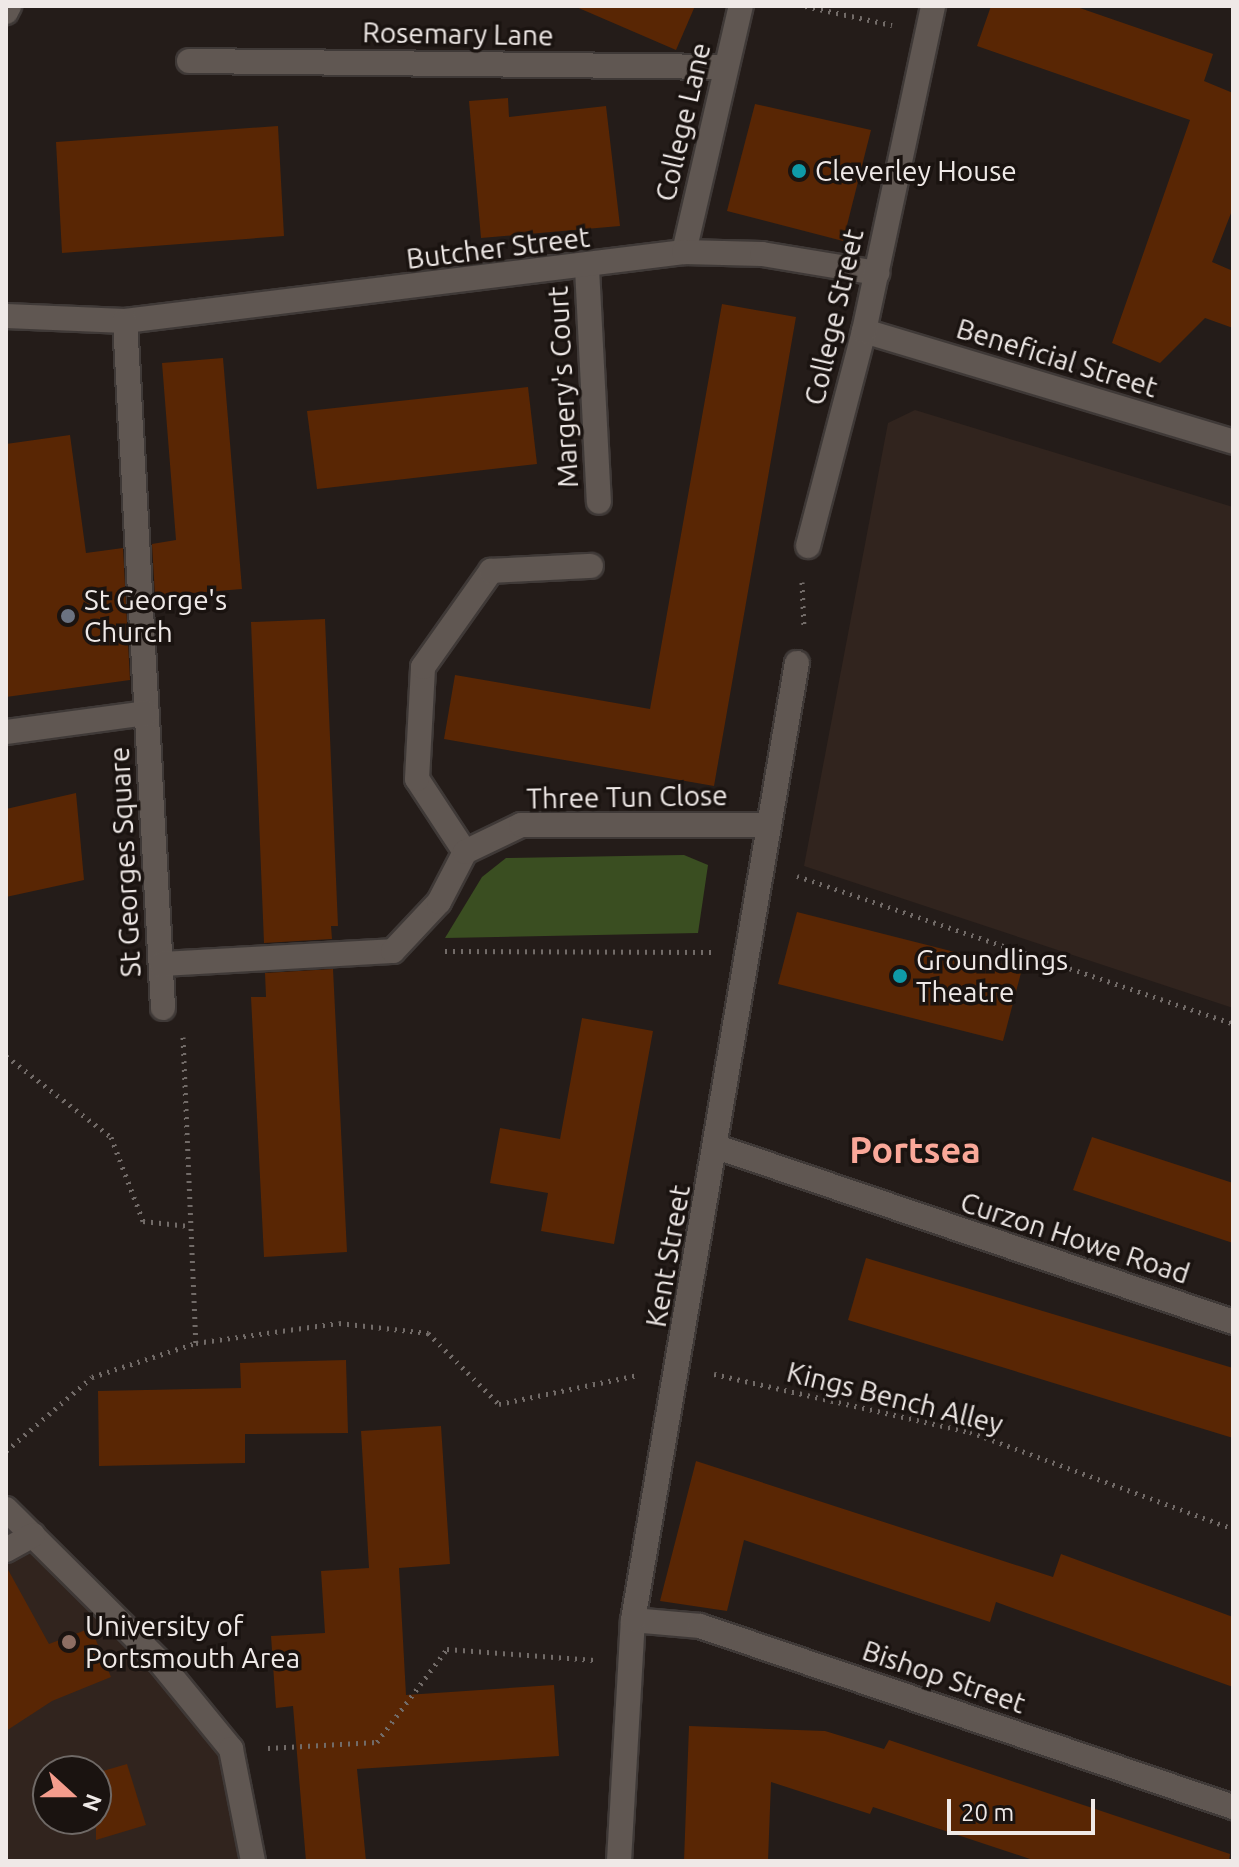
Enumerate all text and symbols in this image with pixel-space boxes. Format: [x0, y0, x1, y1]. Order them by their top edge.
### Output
street label: Rosemary Lane [362, 16, 554, 52]
street label: College Lane [648, 39, 718, 205]
place label: Cleverley House [815, 154, 1017, 188]
marker: Cleverley House [790, 162, 808, 180]
street label: Butcher Street [404, 220, 592, 276]
street label: College Street [797, 226, 871, 408]
street label: Margery's Court [541, 285, 585, 489]
street label: Beneficial Street [952, 311, 1162, 405]
place label: St George's Church [84, 583, 227, 649]
marker: St George's Church [59, 607, 77, 625]
street label: St Georges Square [102, 746, 148, 978]
street label: Three Tun Close [526, 778, 728, 816]
place label: Groundlings Theatre [916, 943, 1068, 1009]
marker: Groundlings Theatre [891, 967, 909, 985]
district label: Portsea [849, 1128, 981, 1172]
street label: Kent Street [639, 1182, 697, 1330]
street label: Curzon Howe Road [956, 1185, 1194, 1291]
street label: Kings Bench Alley [783, 1355, 1007, 1441]
place label: University of Portsmouth Area [85, 1609, 300, 1675]
marker: University of Portsmouth Area [60, 1633, 78, 1651]
street label: Bishop Street [858, 1633, 1030, 1721]
north arrow [32, 1755, 112, 1835]
scale bar [951, 1783, 1099, 1833]
text: N [78, 1791, 108, 1815]
text: 20 m [961, 1799, 1014, 1826]

